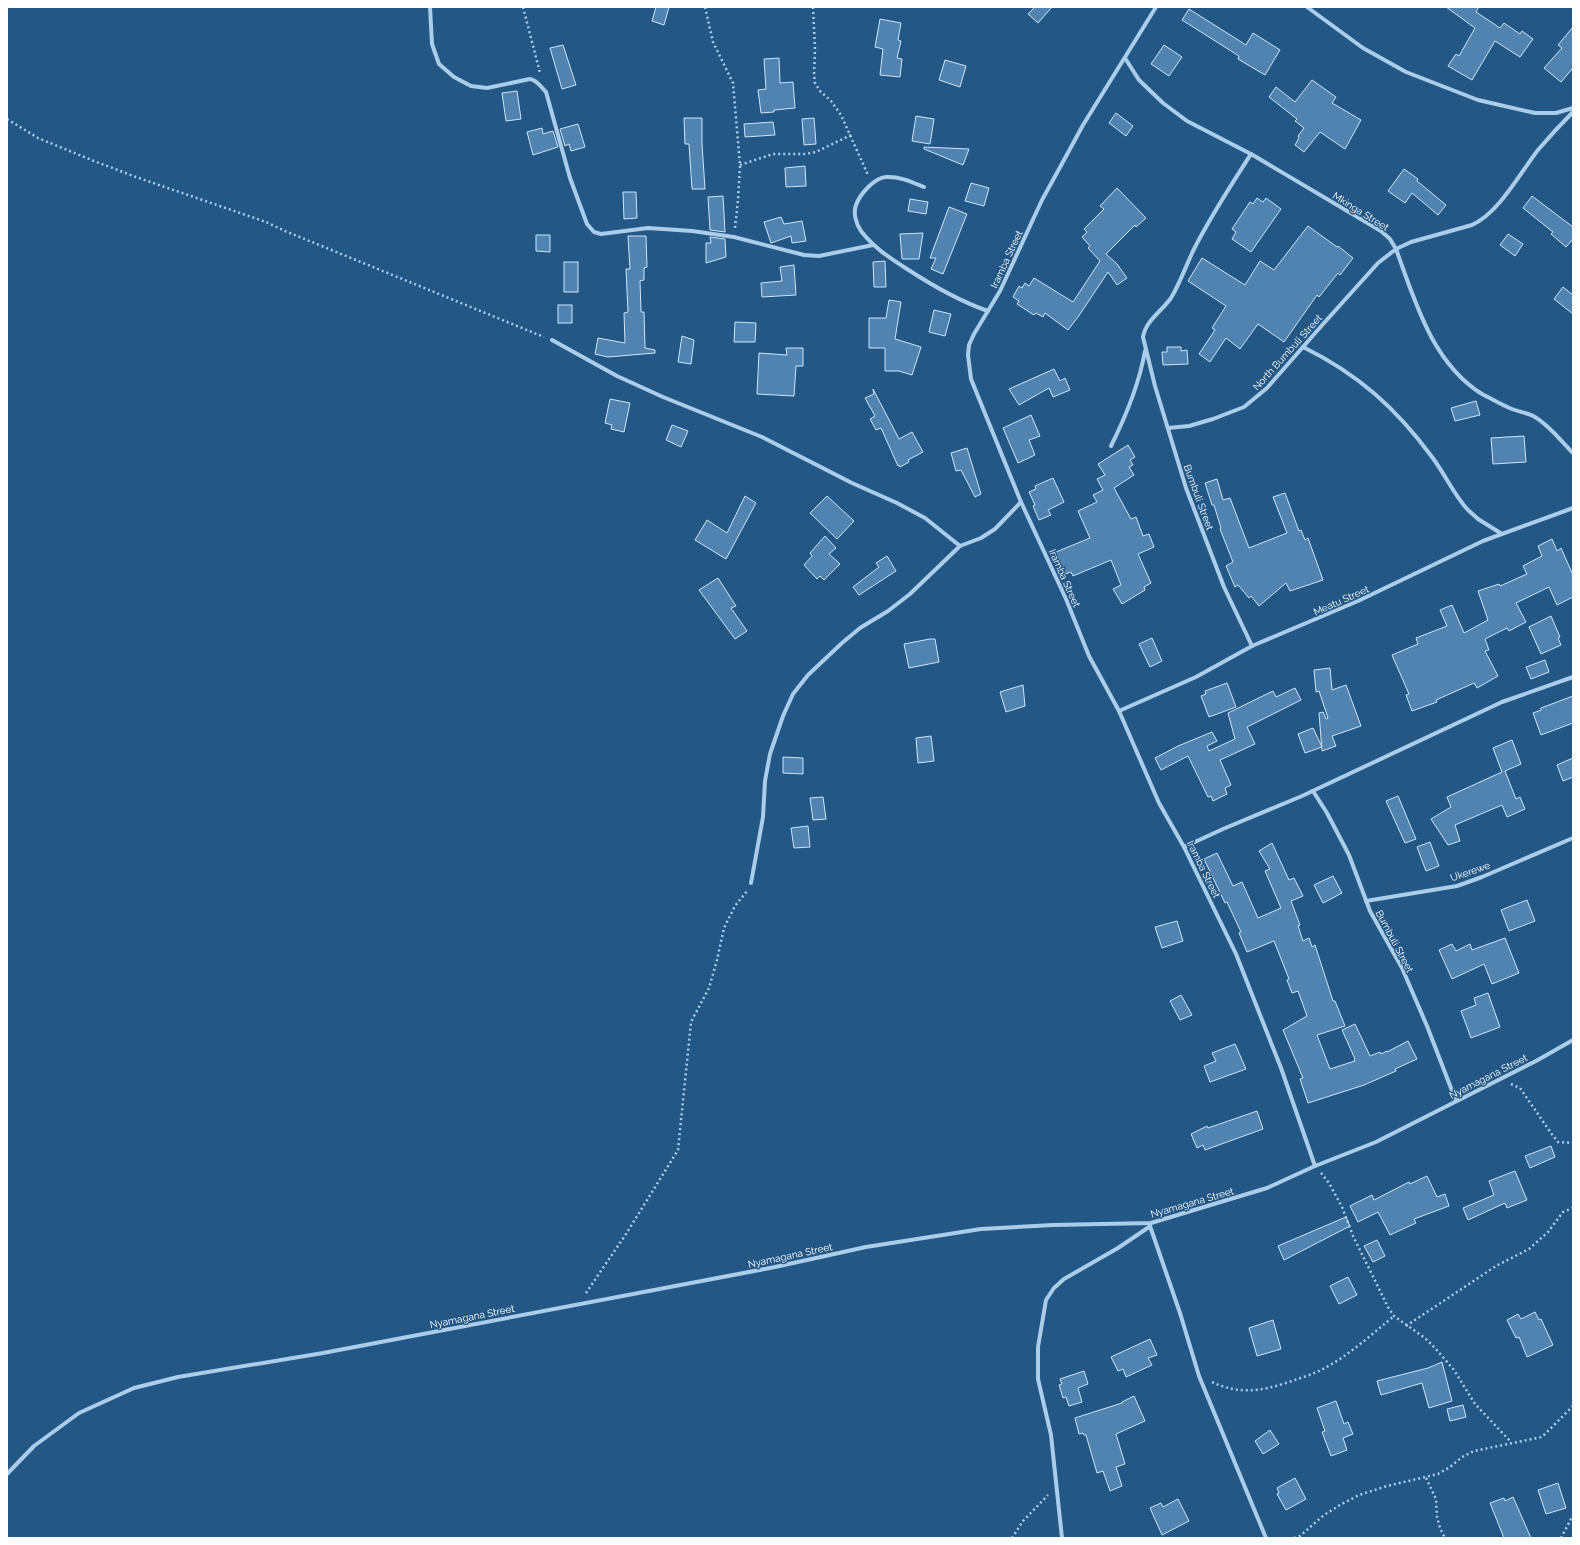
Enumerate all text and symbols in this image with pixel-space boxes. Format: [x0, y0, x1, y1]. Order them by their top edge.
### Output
street label: Mkinga Street [1331, 190, 1391, 233]
street label: Iramba Street [988, 228, 1025, 290]
street label: North Bumbuli Street [1251, 312, 1325, 392]
street label: Bumbuli Street [1182, 463, 1216, 532]
street label: Iramba Street [1047, 547, 1083, 610]
street label: Meatu Street [1312, 583, 1371, 618]
street label: Iramba Street [1185, 839, 1222, 900]
street label: Ukerewe [1449, 860, 1492, 883]
street label: Bumbuli Street [1373, 908, 1416, 975]
street label: Nyamagana Street [1447, 1052, 1530, 1101]
street label: Nyamagana Street [1149, 1185, 1236, 1220]
street label: Nyamagana Street [747, 1241, 834, 1270]
street label: Nyamagana Street [429, 1303, 516, 1330]

